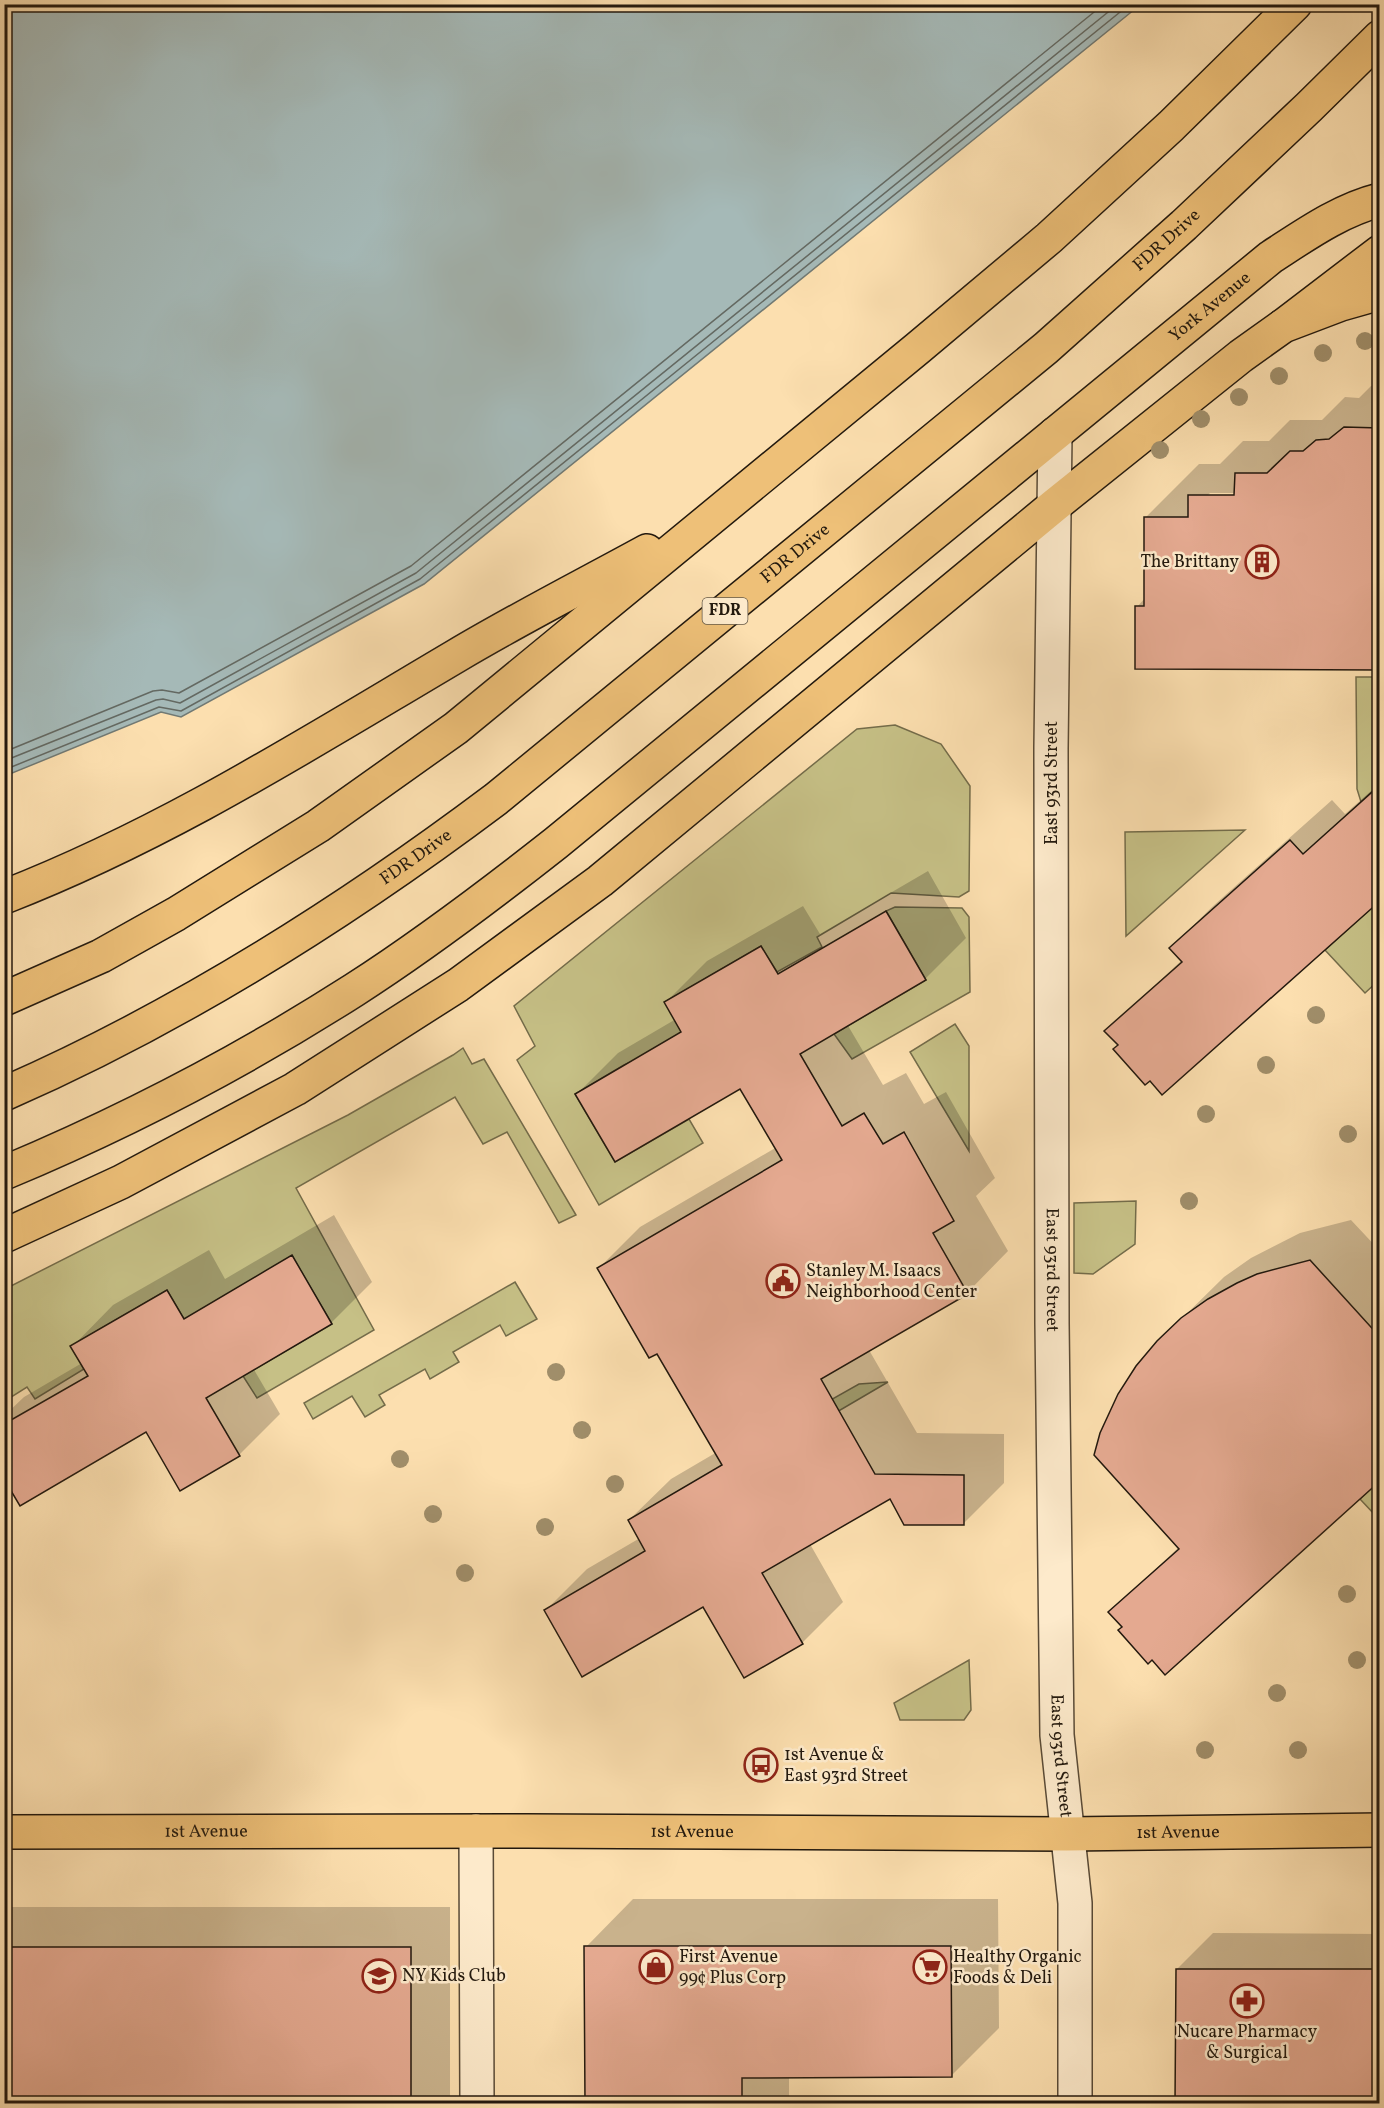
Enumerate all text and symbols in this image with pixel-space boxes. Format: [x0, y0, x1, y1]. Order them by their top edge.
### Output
street label: FDR Drive [1127, 203, 1206, 277]
street label: York Avenue [1164, 266, 1256, 348]
street label: FDR Drive [755, 518, 835, 590]
building icon: The Brittany [1244, 544, 1280, 580]
place label: The Brittany [1141, 550, 1239, 575]
road number: FDR [702, 598, 748, 624]
street label: East 93rd Street [1040, 721, 1065, 845]
street label: FDR Drive [375, 823, 457, 891]
street label: East 93rd Street [1039, 1208, 1065, 1332]
place label: Stanley M. Isaacs Neighborhood Center [806, 1259, 978, 1305]
public building icon: Stanley M. Isaacs Neighborhood Center [765, 1263, 801, 1299]
street label: East 93rd Street [1044, 1694, 1078, 1819]
place label: 1st Avenue & East 93rd Street [784, 1743, 908, 1789]
bus stop icon: 1st Avenue & East 93rd Street [743, 1747, 779, 1783]
street label: 1st Avenue [164, 1819, 248, 1844]
street label: 1st Avenue [650, 1819, 734, 1845]
street label: 1st Avenue [1136, 1820, 1220, 1846]
place label: First Avenue 99¢ Plus Corp [679, 1945, 786, 1991]
place label: Healthy Organic Foods & Deli [953, 1945, 1082, 1991]
shop icon: First Avenue 99¢ Plus Corp [638, 1949, 674, 1985]
supermarket icon: Healthy Organic Foods & Deli [912, 1949, 948, 1985]
school or university icon: NY Kids Club [361, 1958, 397, 1994]
place label: NY Kids Club [402, 1964, 506, 1989]
pharmacy icon: Nucare Pharmacy & Surgical [1229, 1983, 1265, 2019]
place label: Nucare Pharmacy & Surgical [1177, 2020, 1318, 2066]

